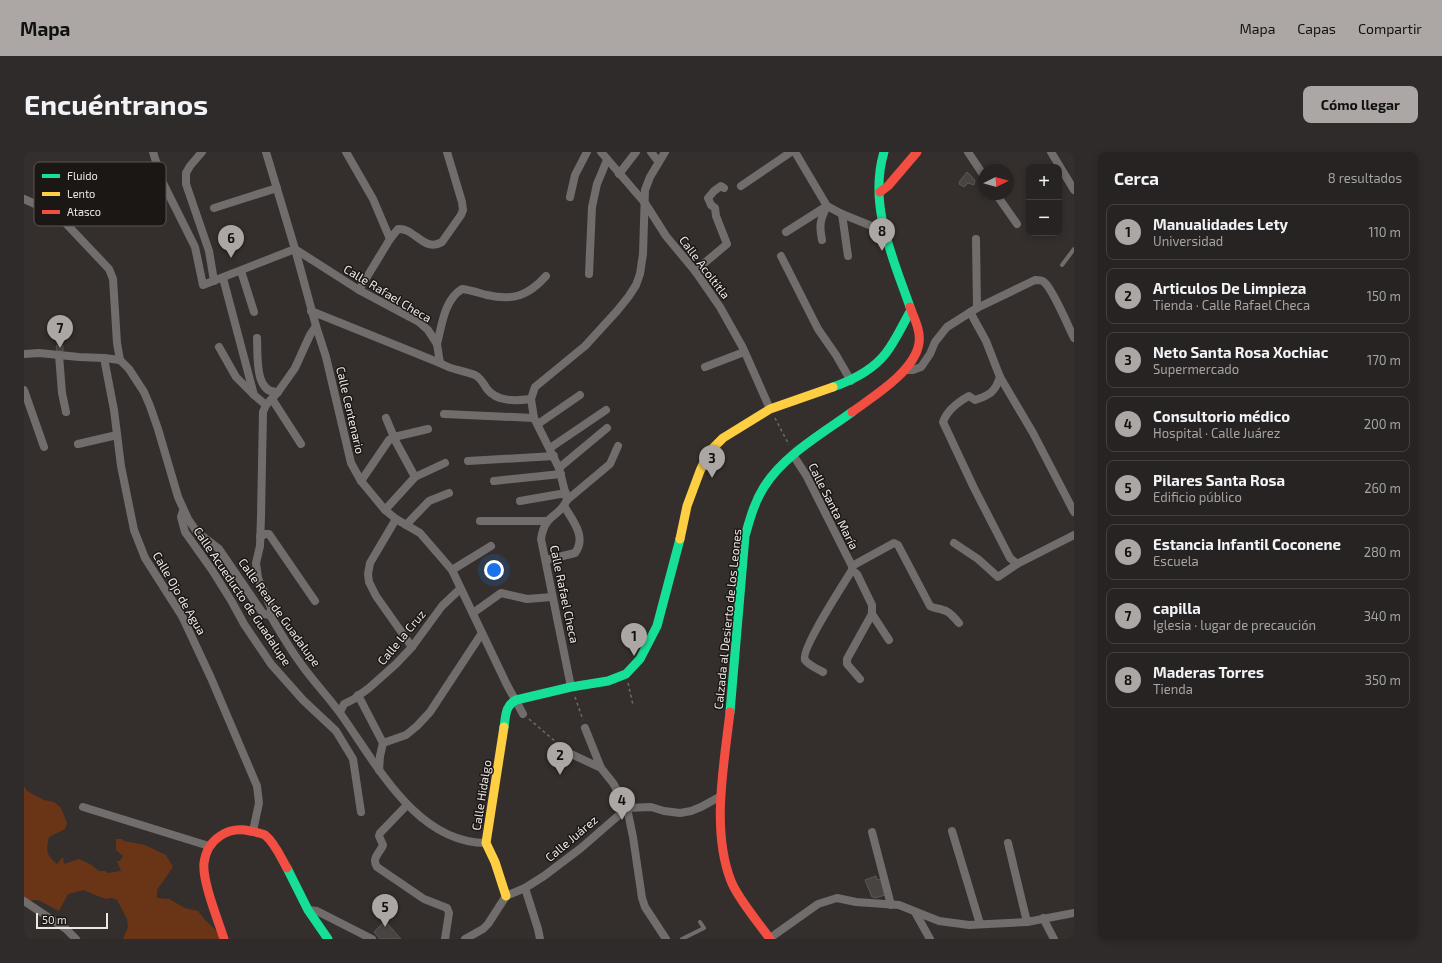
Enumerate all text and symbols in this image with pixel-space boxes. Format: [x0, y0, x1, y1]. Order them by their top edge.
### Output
text: Mapa [20, 17, 70, 40]
text: Mapa [1240, 20, 1275, 37]
text: Capas [1297, 20, 1336, 37]
text: Compartir [1358, 20, 1422, 37]
button: Cómo llegar [1303, 86, 1418, 123]
text: Encuéntranos [24, 87, 208, 121]
legend [34, 162, 166, 226]
north arrow [978, 164, 1014, 200]
map controls [1026, 164, 1062, 236]
button: + [1026, 164, 1062, 200]
text: Cerca [1114, 168, 1159, 188]
text: Fluido [67, 169, 98, 182]
text: 8 resultados [1328, 170, 1402, 186]
text: Lento [67, 187, 95, 200]
button: − [1026, 200, 1062, 236]
text: Atasco [67, 205, 101, 218]
text: Manualidades Lety [1153, 215, 1288, 233]
pin: 8 [869, 218, 895, 251]
text: 1 [1125, 224, 1131, 240]
text: 110 m [1369, 224, 1401, 240]
pin: 6 [218, 225, 244, 258]
street label: Calle Acoltitla [677, 233, 733, 301]
text: Universidad [1153, 233, 1223, 249]
street label: Calle Rafael Checa [342, 261, 434, 325]
text: Articulos De Limpieza [1153, 279, 1306, 297]
text: 2 [1124, 288, 1132, 304]
text: 150 m [1367, 288, 1401, 304]
text: Tienda · Calle Rafael Checa [1153, 297, 1310, 313]
pin: 7 [47, 315, 73, 348]
text: Neto Santa Rosa Xochiac [1153, 343, 1328, 361]
text: 3 [1124, 352, 1132, 368]
text: 170 m [1367, 352, 1401, 368]
text: Supermercado [1153, 361, 1239, 377]
street label: Calle Centenario [334, 365, 368, 455]
text: Consultorio médico [1153, 407, 1290, 425]
text: 4 [1124, 416, 1132, 432]
text: 200 m [1364, 416, 1401, 432]
text: Hospital · Calle Juárez [1153, 425, 1280, 441]
pin: 3 [699, 445, 725, 478]
street label: Calle Santa María [806, 460, 862, 552]
text: Pilares Santa Rosa [1153, 471, 1285, 489]
text: 5 [1124, 480, 1132, 496]
text: 260 m [1364, 480, 1401, 496]
text: Edificio público [1153, 489, 1242, 505]
street label: Calle Acueducto de Guadalupe [191, 524, 295, 668]
street label: Calzada al Desierto de los Leones [711, 528, 743, 710]
text: Estancia Infantil Coconene [1153, 535, 1341, 553]
street label: Calle Rafael Checa [548, 544, 582, 644]
text: 6 [1124, 544, 1132, 560]
text: 280 m [1364, 544, 1401, 560]
street label: Calle Ojo de Agua [150, 549, 209, 637]
text: Escuela [1153, 553, 1199, 569]
street label: Calle Real de Guadalupe [236, 555, 324, 669]
your location [484, 560, 504, 580]
text: capilla [1153, 599, 1201, 617]
street label: Calle la Cruz [374, 607, 428, 667]
text: 7 [1125, 608, 1131, 624]
text: 340 m [1364, 608, 1401, 624]
text: Iglesia · lugar de precaución [1153, 617, 1316, 633]
pin: 1 [621, 623, 647, 656]
text: Maderas Torres [1153, 663, 1264, 681]
text: 8 [1124, 672, 1132, 688]
text: 350 m [1365, 672, 1401, 688]
text: Tienda [1153, 681, 1193, 697]
pin: 2 [547, 742, 573, 775]
street label: Calle Hidalgo [469, 759, 494, 831]
pin: 4 [609, 787, 635, 820]
street label: Calle Juárez [542, 812, 600, 864]
pin: 5 [372, 894, 398, 927]
scale bar [36, 911, 108, 930]
text: 50 m [42, 913, 67, 926]

